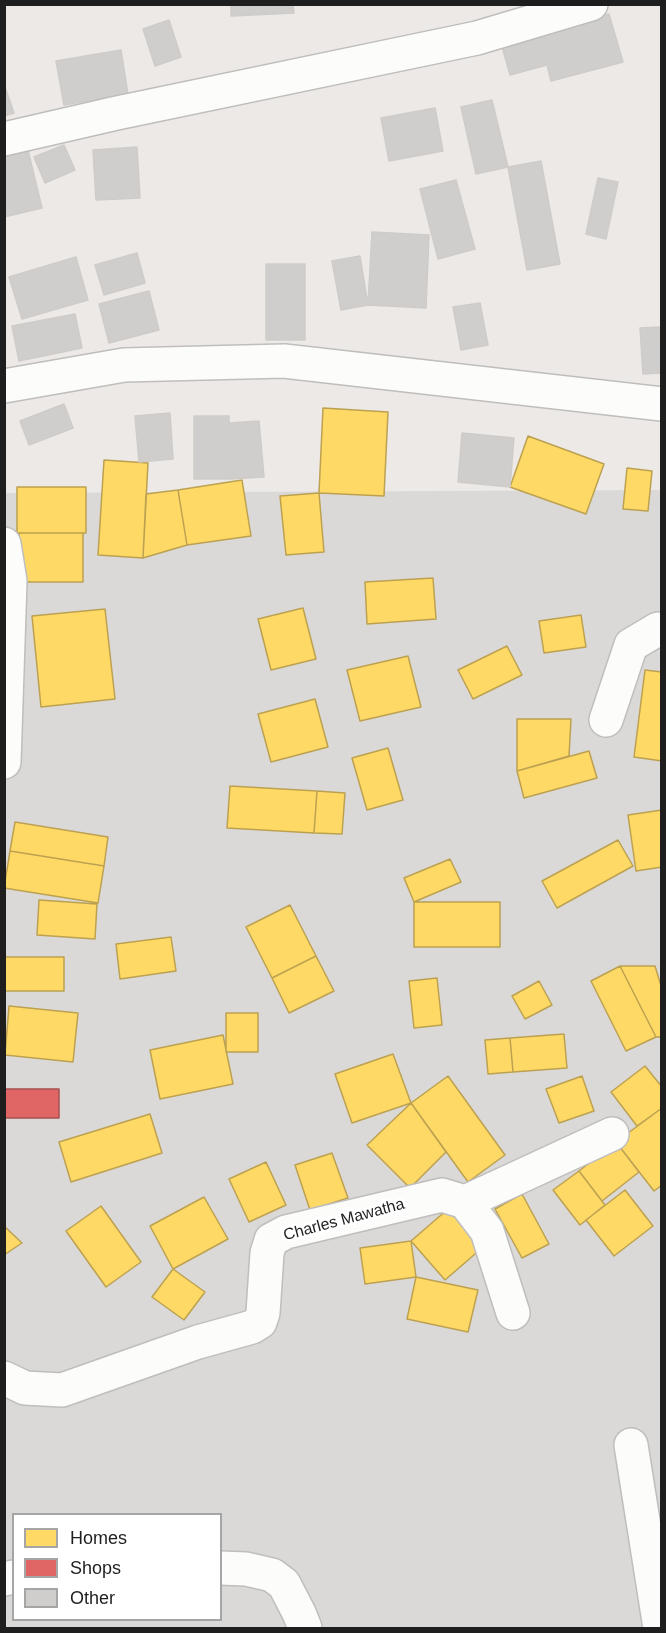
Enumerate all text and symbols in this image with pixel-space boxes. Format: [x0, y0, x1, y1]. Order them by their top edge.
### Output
street label: Charles Mawatha [281, 1195, 407, 1245]
legend [12, 1513, 222, 1621]
text: Homes [70, 1528, 127, 1548]
text: Shops [70, 1558, 121, 1578]
text: Other [70, 1588, 115, 1608]

